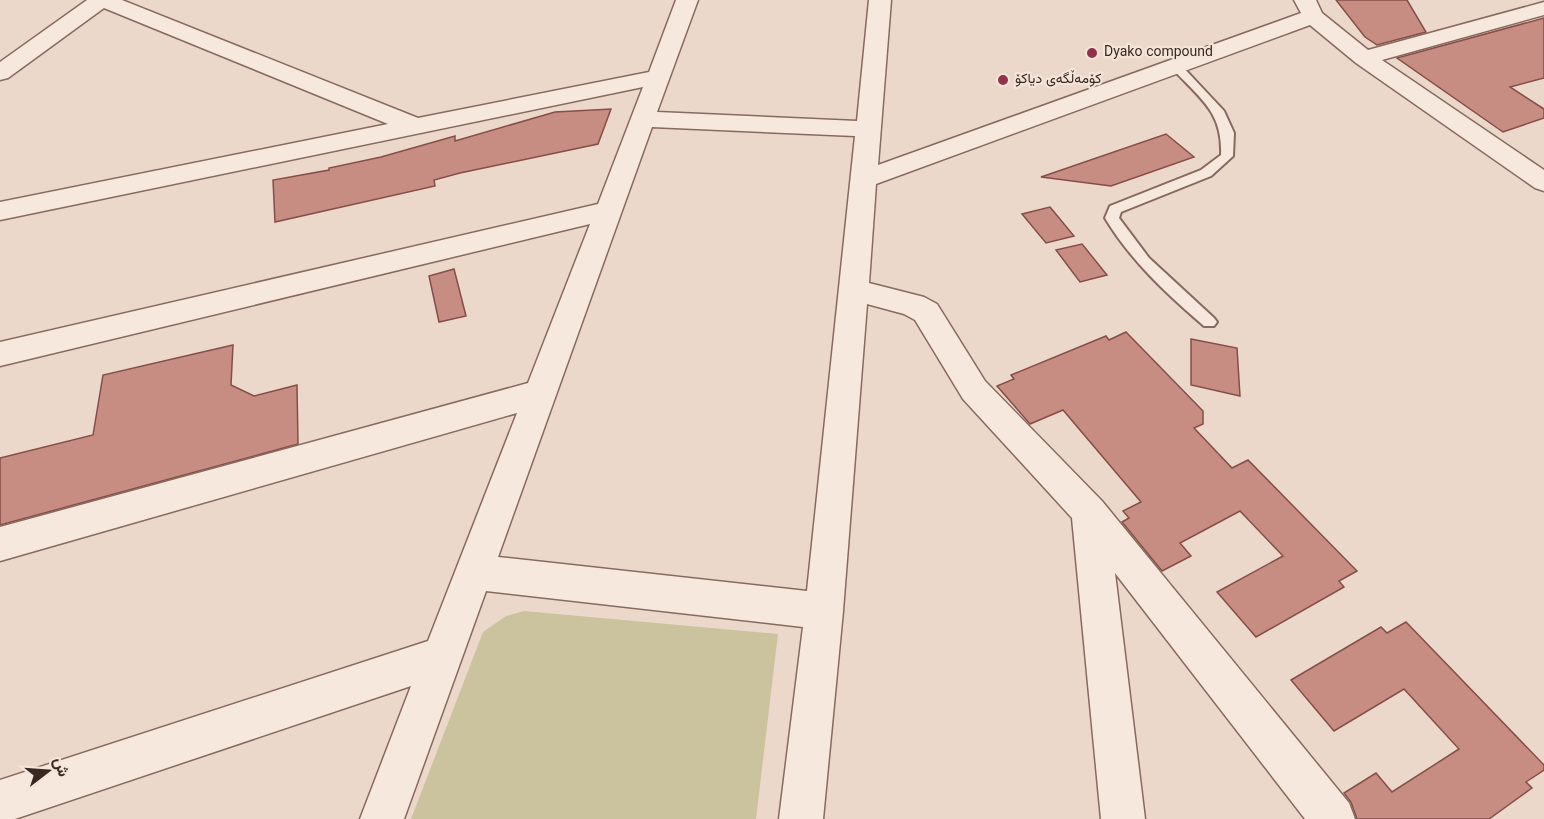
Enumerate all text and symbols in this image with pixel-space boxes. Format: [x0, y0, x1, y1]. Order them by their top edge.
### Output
place label: Dyako compound [1104, 42, 1213, 64]
marker: Dyako compound [1085, 46, 1099, 60]
place label: کۆمەڵگەی دیاکۆ [1015, 69, 1101, 91]
marker: کۆمەڵگەی دیاکۆ [996, 73, 1010, 87]
north arrow [18, 741, 78, 801]
text: ش [45, 754, 75, 780]

